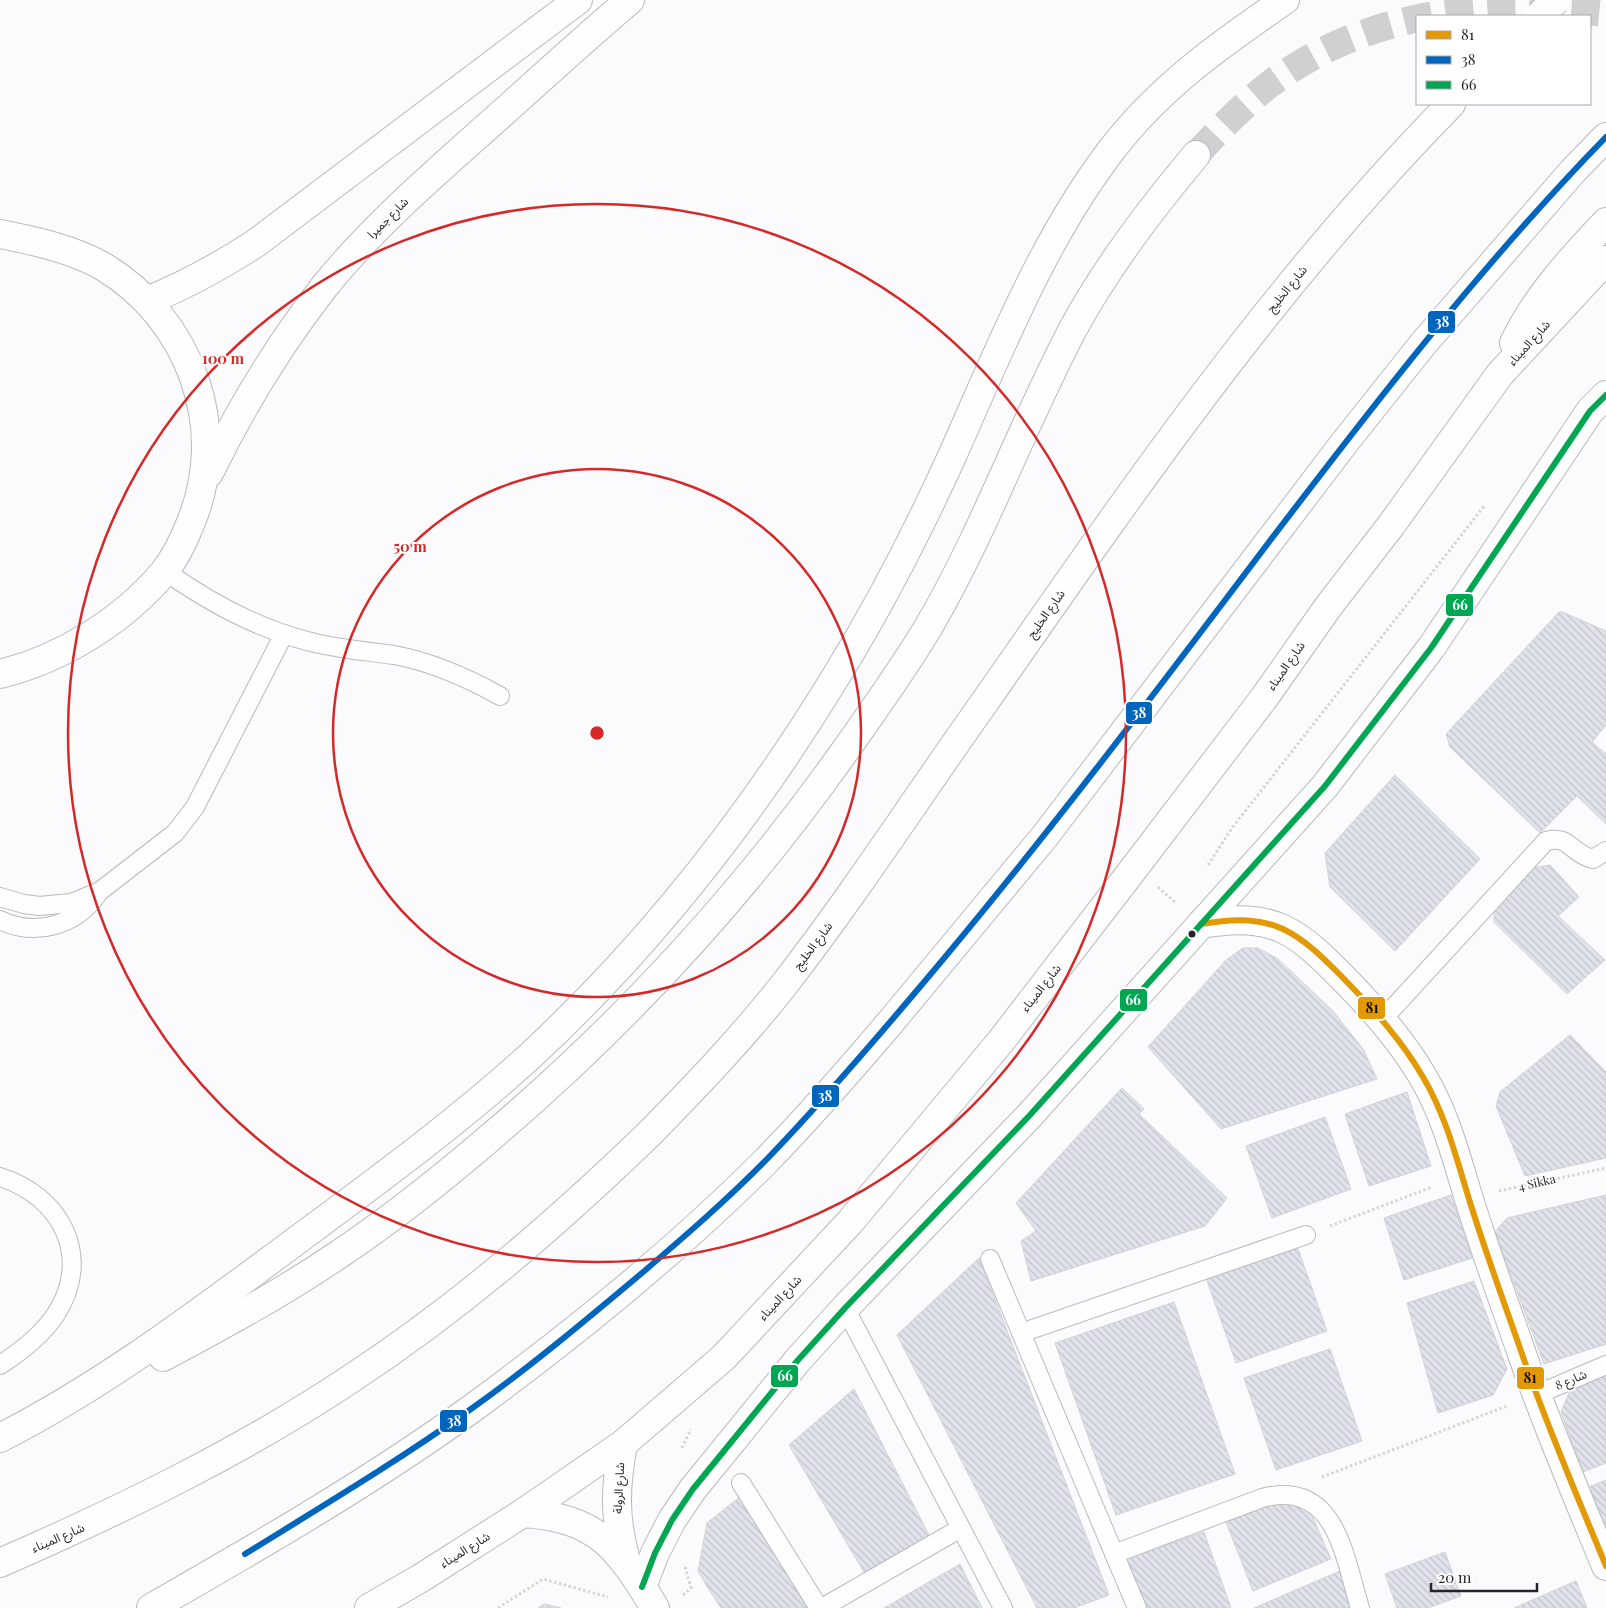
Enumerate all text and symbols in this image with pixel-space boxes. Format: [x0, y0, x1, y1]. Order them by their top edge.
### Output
legend [1416, 15, 1591, 105]
text: 81 [1461, 24, 1475, 44]
text: 38 [1461, 49, 1476, 69]
text: 66 [1461, 74, 1477, 94]
street label: شارع جميرا [363, 193, 413, 243]
street label: شارع الخليج [1262, 262, 1312, 316]
line badge: 38 [1427, 310, 1456, 334]
text: 38 [1435, 312, 1449, 331]
street label: شارع الميناء [1503, 316, 1555, 370]
text: 100 m [202, 348, 245, 368]
text: 50 m [393, 536, 427, 556]
street label: شارع الخليج [1023, 586, 1069, 642]
line badge: 66 [1445, 593, 1474, 617]
text: 66 [1452, 595, 1468, 614]
street label: شارع الميناء [1262, 638, 1310, 694]
line badge: 38 [1125, 701, 1153, 725]
text: 38 [1132, 703, 1146, 722]
centre of rings [588, 724, 606, 742]
street label: شارع الخليج [789, 918, 837, 974]
unlabelled marker [1187, 929, 1197, 939]
street label: شارع الميناء [1017, 960, 1065, 1016]
line badge: 66 [1119, 988, 1148, 1012]
text: 66 [1125, 990, 1141, 1009]
line badge: 81 [1357, 996, 1386, 1020]
text: 81 [1365, 998, 1379, 1017]
line badge: 38 [811, 1084, 840, 1108]
text: 38 [818, 1086, 832, 1105]
street label: 4 Sikka [1517, 1170, 1557, 1194]
street label: شارع الميناء [754, 1271, 806, 1325]
line badge: 66 [770, 1364, 799, 1388]
street label: شارع 8 [1552, 1365, 1590, 1395]
text: 66 [777, 1366, 793, 1385]
line badge: 81 [1516, 1366, 1545, 1390]
text: 81 [1523, 1368, 1537, 1387]
line badge: 38 [439, 1409, 468, 1433]
text: 38 [447, 1411, 461, 1430]
street label: شارع الرولة [609, 1462, 629, 1514]
street label: شارع الميناء [29, 1519, 87, 1557]
street label: شارع الميناء [436, 1527, 494, 1573]
scale bar [1431, 1560, 1537, 1592]
text: 20 m [1438, 1567, 1472, 1587]

